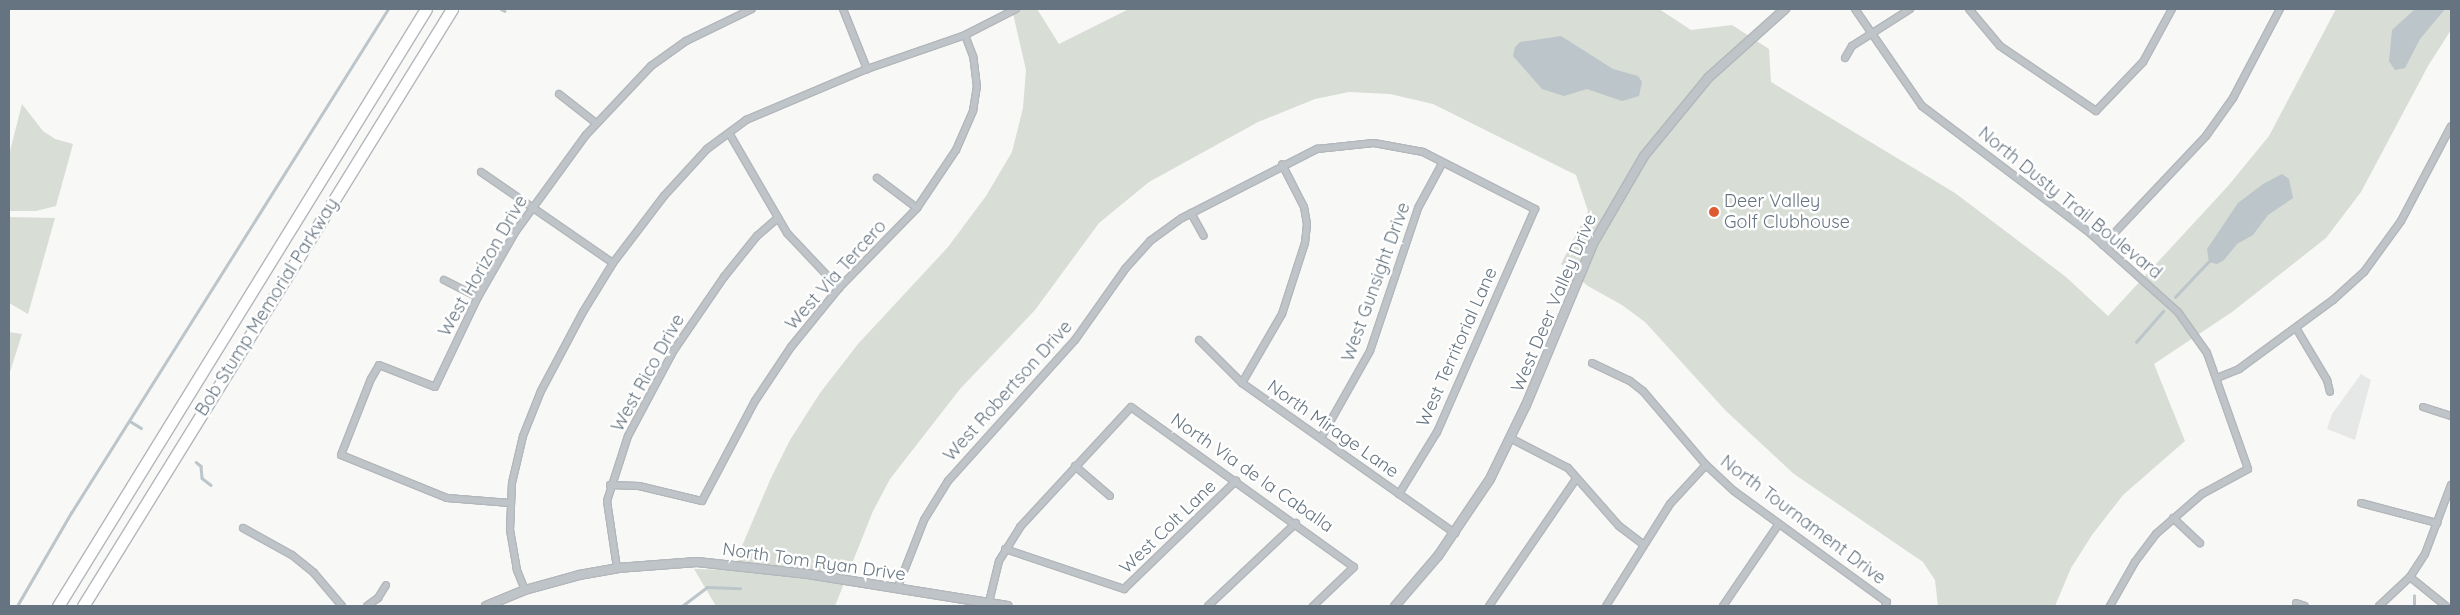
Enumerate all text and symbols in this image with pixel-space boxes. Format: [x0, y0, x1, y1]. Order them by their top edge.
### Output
street label: North Dusty Trail Boulevard [1974, 122, 2166, 284]
place label: Deer Valley Golf Clubhouse [1724, 191, 1850, 233]
street label: West Horizon Drive [434, 192, 532, 340]
street label: Bob Stump Memorial Parkway [191, 194, 343, 420]
street label: West Gunsight Drive [1337, 199, 1415, 365]
marker: Deer Valley Golf Clubhouse [1708, 206, 1720, 218]
street label: West Deer Valley Drive [1507, 211, 1601, 395]
street label: West Via Tercero [781, 215, 891, 335]
street label: West Territorial Lane [1412, 264, 1502, 430]
street label: West Rico Drive [607, 310, 689, 436]
street label: West Robertson Drive [939, 316, 1077, 466]
street label: North Mirage Lane [1263, 376, 1403, 482]
street label: North Via de la Caballa [1167, 409, 1337, 537]
street label: North Tournament Drive [1716, 451, 1890, 589]
street label: West Colt Lane [1115, 476, 1221, 578]
street label: North Tom Ryan Drive [721, 538, 907, 586]

